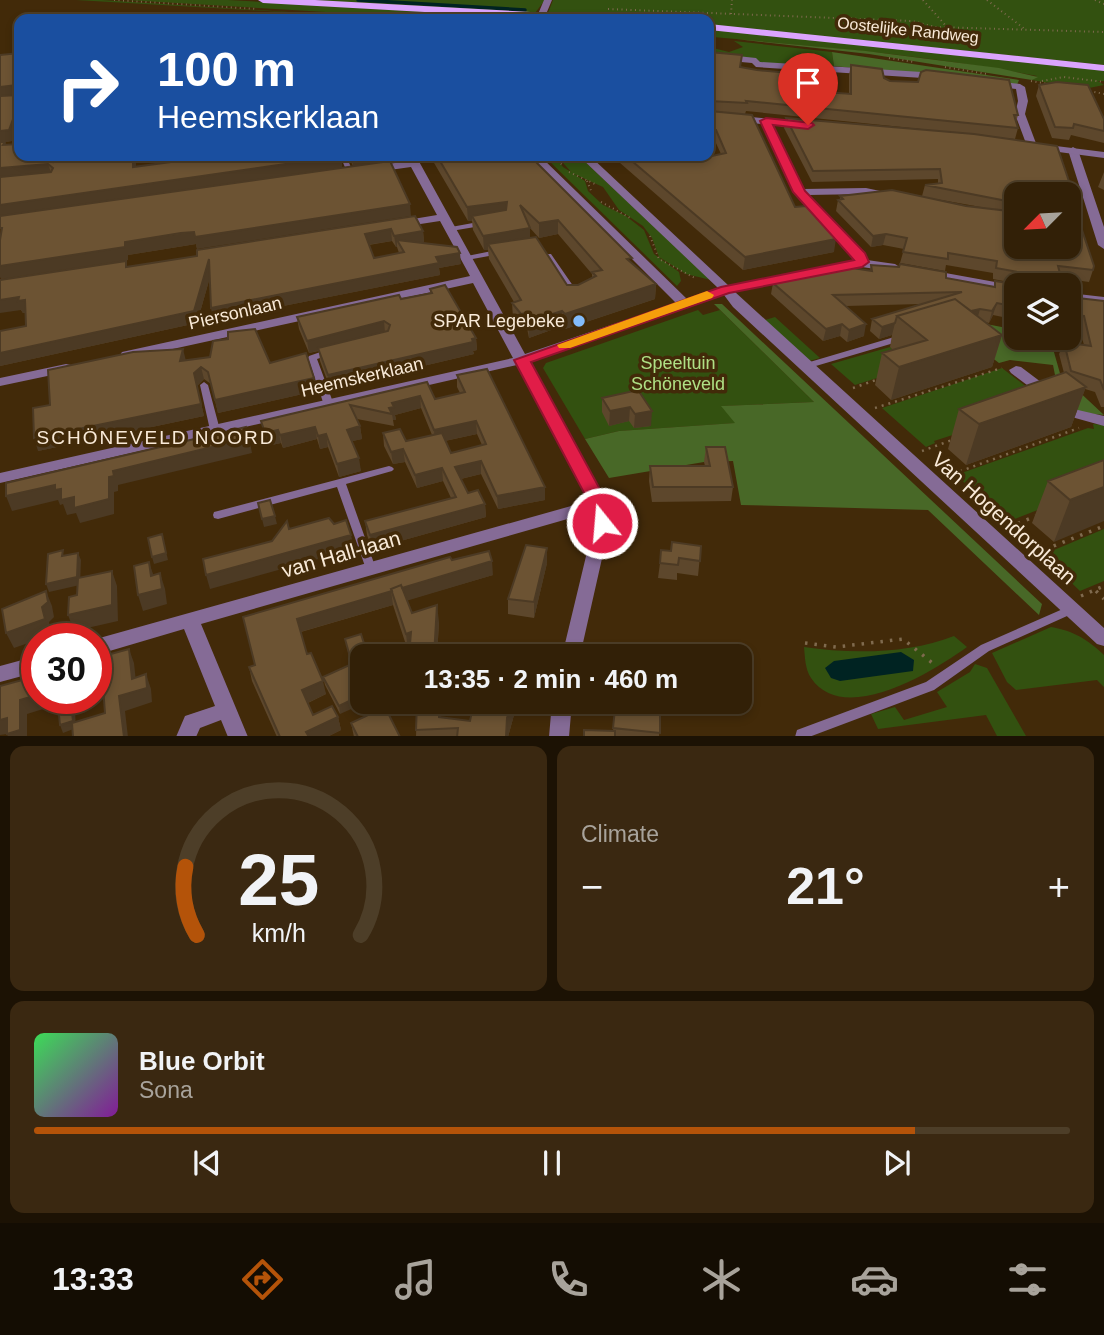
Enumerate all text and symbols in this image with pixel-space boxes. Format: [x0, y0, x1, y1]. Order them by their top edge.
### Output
street label: Oostelijke Randweg [836, 14, 980, 46]
icon: right [42, 42, 133, 133]
text: 100 m [157, 42, 296, 96]
pin [778, 53, 838, 125]
icon: arrive [789, 64, 827, 102]
text: Heemskerklaan [157, 99, 379, 135]
north arrow [1004, 182, 1082, 259]
map controls [1004, 182, 1081, 350]
button: layers [1004, 273, 1081, 350]
street label: Piersonlaan [186, 293, 284, 333]
place label: SPAR Legebeke [433, 311, 565, 331]
marker: SPAR Legebeke [571, 313, 587, 329]
street label: Heemskerklaan [299, 353, 425, 401]
park label: Speeltuin Schöneveld [631, 353, 725, 394]
district label: SCHÖNEVELD NOORD [37, 427, 275, 448]
street label: Van Hogendorplaan [927, 447, 1081, 589]
position arrow [565, 486, 639, 560]
street label: van Hall-laan [279, 526, 403, 582]
speed limit sign: 30 [21, 623, 112, 714]
text: 13:35 · 2 min · 460 m [424, 664, 678, 694]
text: Climate [581, 821, 659, 847]
text: 25 [238, 839, 319, 920]
text: 21° [786, 857, 865, 915]
text: − [581, 866, 603, 908]
text: + [1048, 866, 1070, 908]
text: km/h [251, 918, 306, 946]
text: Blue Orbit [139, 1046, 265, 1076]
text: Sona [139, 1077, 193, 1103]
icon: previous [188, 1144, 226, 1182]
icon: pause [533, 1144, 571, 1182]
icon: next [878, 1144, 916, 1182]
icon: directions [238, 1255, 287, 1304]
icon: music [391, 1255, 440, 1304]
icon: phone [544, 1255, 593, 1304]
icon: climate [697, 1255, 746, 1304]
icon: car [850, 1255, 899, 1304]
icon: filters [1003, 1255, 1052, 1304]
text: 13:33 [52, 1261, 134, 1297]

